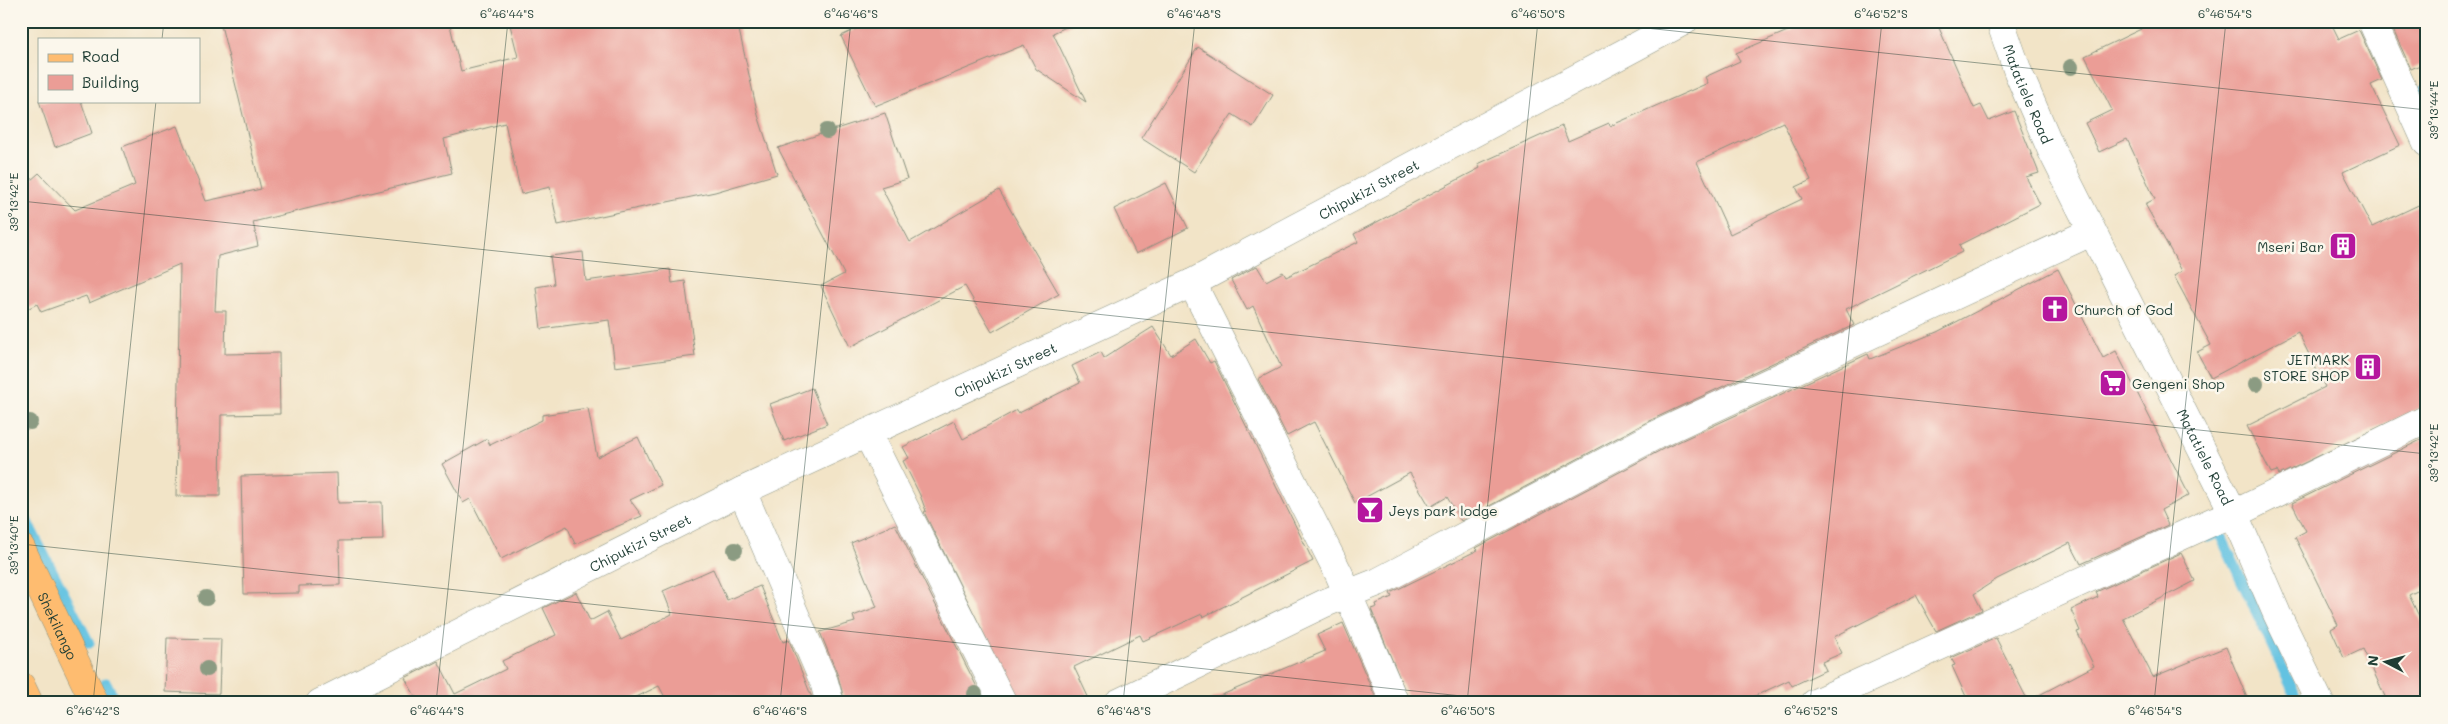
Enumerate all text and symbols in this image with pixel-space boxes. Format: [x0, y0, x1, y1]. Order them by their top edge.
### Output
text: 6°46'44"S [480, 5, 534, 21]
text: 6°46'46"S [824, 5, 878, 21]
text: 6°46'48"S [1167, 5, 1221, 21]
text: 6°46'50"S [1511, 5, 1565, 21]
text: 6°46'52"S [1854, 5, 1908, 21]
text: 6°46'54"S [2198, 5, 2252, 21]
legend [38, 38, 200, 102]
street label: Matatiele Road [1999, 42, 2057, 146]
text: Road [82, 46, 119, 66]
text: Building [82, 72, 139, 92]
text: 39°13'44"E [2425, 80, 2441, 140]
street label: Chipukizi Street [1315, 154, 1422, 224]
text: 39°13'42"E [5, 173, 21, 231]
building icon: Mseri Bar [2328, 231, 2358, 261]
place label: Mseri Bar [2257, 237, 2324, 256]
church icon: Church of God [2040, 294, 2070, 324]
place label: Church of God [2074, 300, 2173, 319]
street label: Chipukizi Street [950, 337, 1060, 401]
place label: JETMARK STORE SHOP [2263, 350, 2349, 385]
building icon: JETMARK STORE SHOP [2353, 352, 2383, 382]
supermarket icon: Gengeni Shop [2098, 368, 2128, 398]
place label: Gengeni Shop [2132, 374, 2225, 393]
street label: Matatiele Road [2173, 405, 2237, 508]
text: 39°13'42"E [2425, 424, 2441, 482]
bar icon: Jeys park lodge [1355, 495, 1385, 525]
place label: Jeys park lodge [1389, 501, 1498, 520]
street label: Chipukizi Street [586, 509, 694, 576]
text: 39°13'40"E [5, 515, 21, 575]
street label: Shekilango [34, 589, 82, 662]
north arrow [2360, 636, 2410, 686]
text: N [2363, 654, 2383, 667]
text: 6°46'42"S [66, 702, 120, 718]
text: 6°46'44"S [410, 702, 464, 718]
text: 6°46'46"S [753, 702, 807, 718]
text: 6°46'48"S [1097, 702, 1151, 718]
text: 6°46'50"S [1441, 702, 1495, 718]
text: 6°46'52"S [1784, 702, 1838, 718]
text: 6°46'54"S [2128, 702, 2182, 718]

